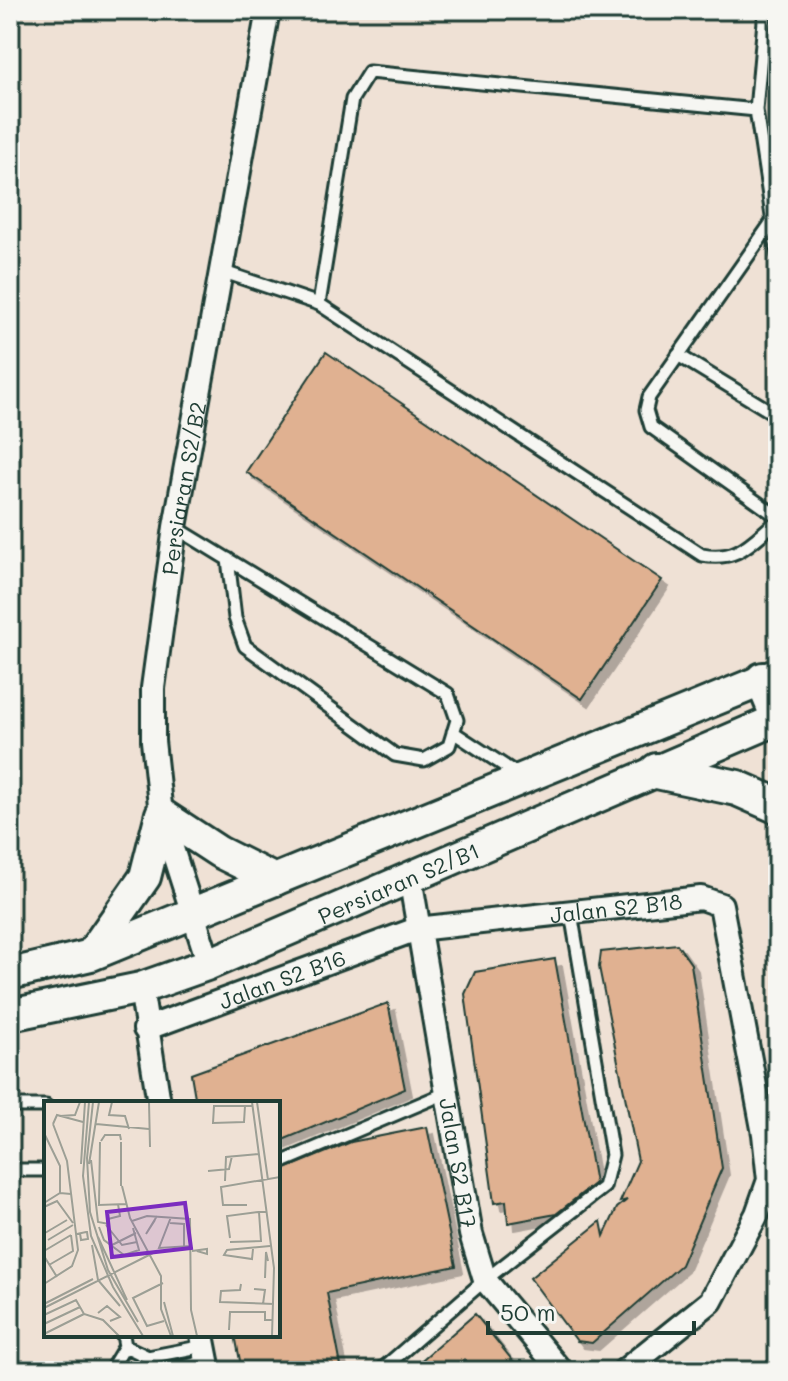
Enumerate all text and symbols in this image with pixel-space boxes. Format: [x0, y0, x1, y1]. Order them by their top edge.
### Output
street label: Persiaran S2/B2 [154, 399, 212, 577]
street label: Persiaran S2/B1 [313, 835, 484, 930]
street label: Jalan S2 B18 [548, 886, 684, 929]
street label: Jalan S2 B16 [215, 942, 349, 1015]
street label: Jalan S2 B17 [433, 1095, 484, 1230]
inset map [44, 1101, 280, 1337]
scale bar [488, 1285, 694, 1335]
text: 50 m [500, 1296, 556, 1327]

